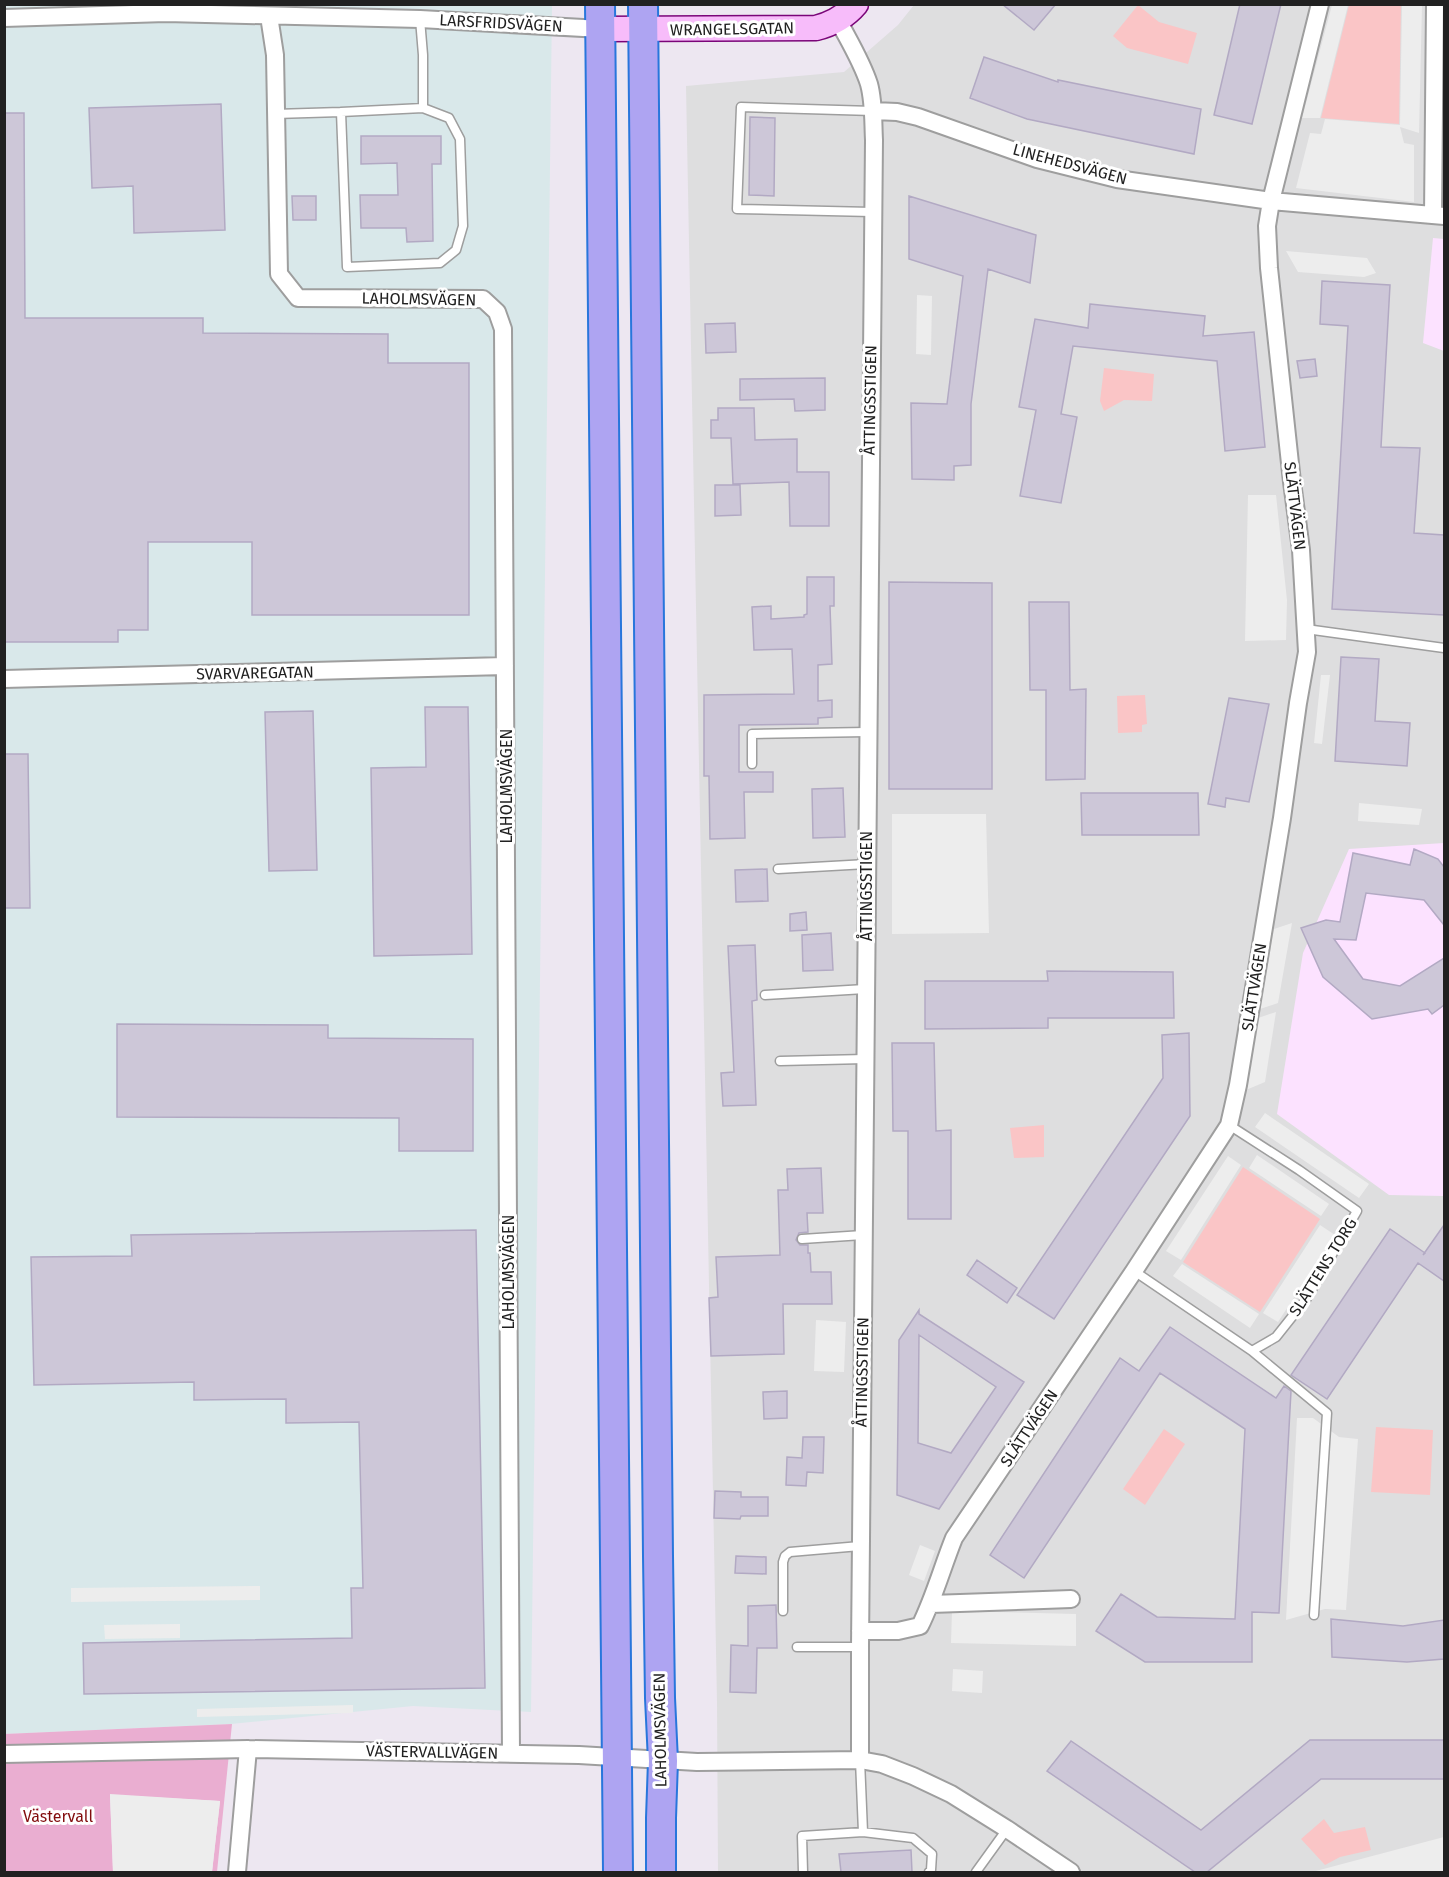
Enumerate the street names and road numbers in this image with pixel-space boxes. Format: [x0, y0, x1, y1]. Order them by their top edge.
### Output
street label: LARSFRIDSVÄGEN [439, 10, 563, 36]
street label: WRANGELSGATAN [670, 18, 794, 40]
street label: LINEHEDSVÄGEN [1011, 140, 1129, 188]
street label: LAHOLMSVÄGEN [361, 288, 477, 310]
street label: ÅTTINGSSTIGEN [859, 345, 880, 455]
street label: SLÄTTVÄGEN [1280, 461, 1310, 551]
street label: SVARVAREGATAN [196, 662, 314, 684]
street label: LAHOLMSVÄGEN [497, 729, 516, 843]
street label: ÅTTINGSSTIGEN [856, 831, 876, 941]
street label: SLÄTTVÄGEN [1238, 942, 1270, 1032]
street label: SLÄTTENS TORG [1285, 1214, 1361, 1320]
street label: LAHOLMSVÄGEN [499, 1215, 518, 1329]
street label: ÅTTINGSSTIGEN [851, 1317, 872, 1427]
street label: SLÄTTVÄGEN [996, 1386, 1062, 1470]
street label: LAHOLMSVÄGEN [649, 1672, 671, 1788]
street label: VÄSTERVALLVÄGEN [366, 1741, 498, 1763]

